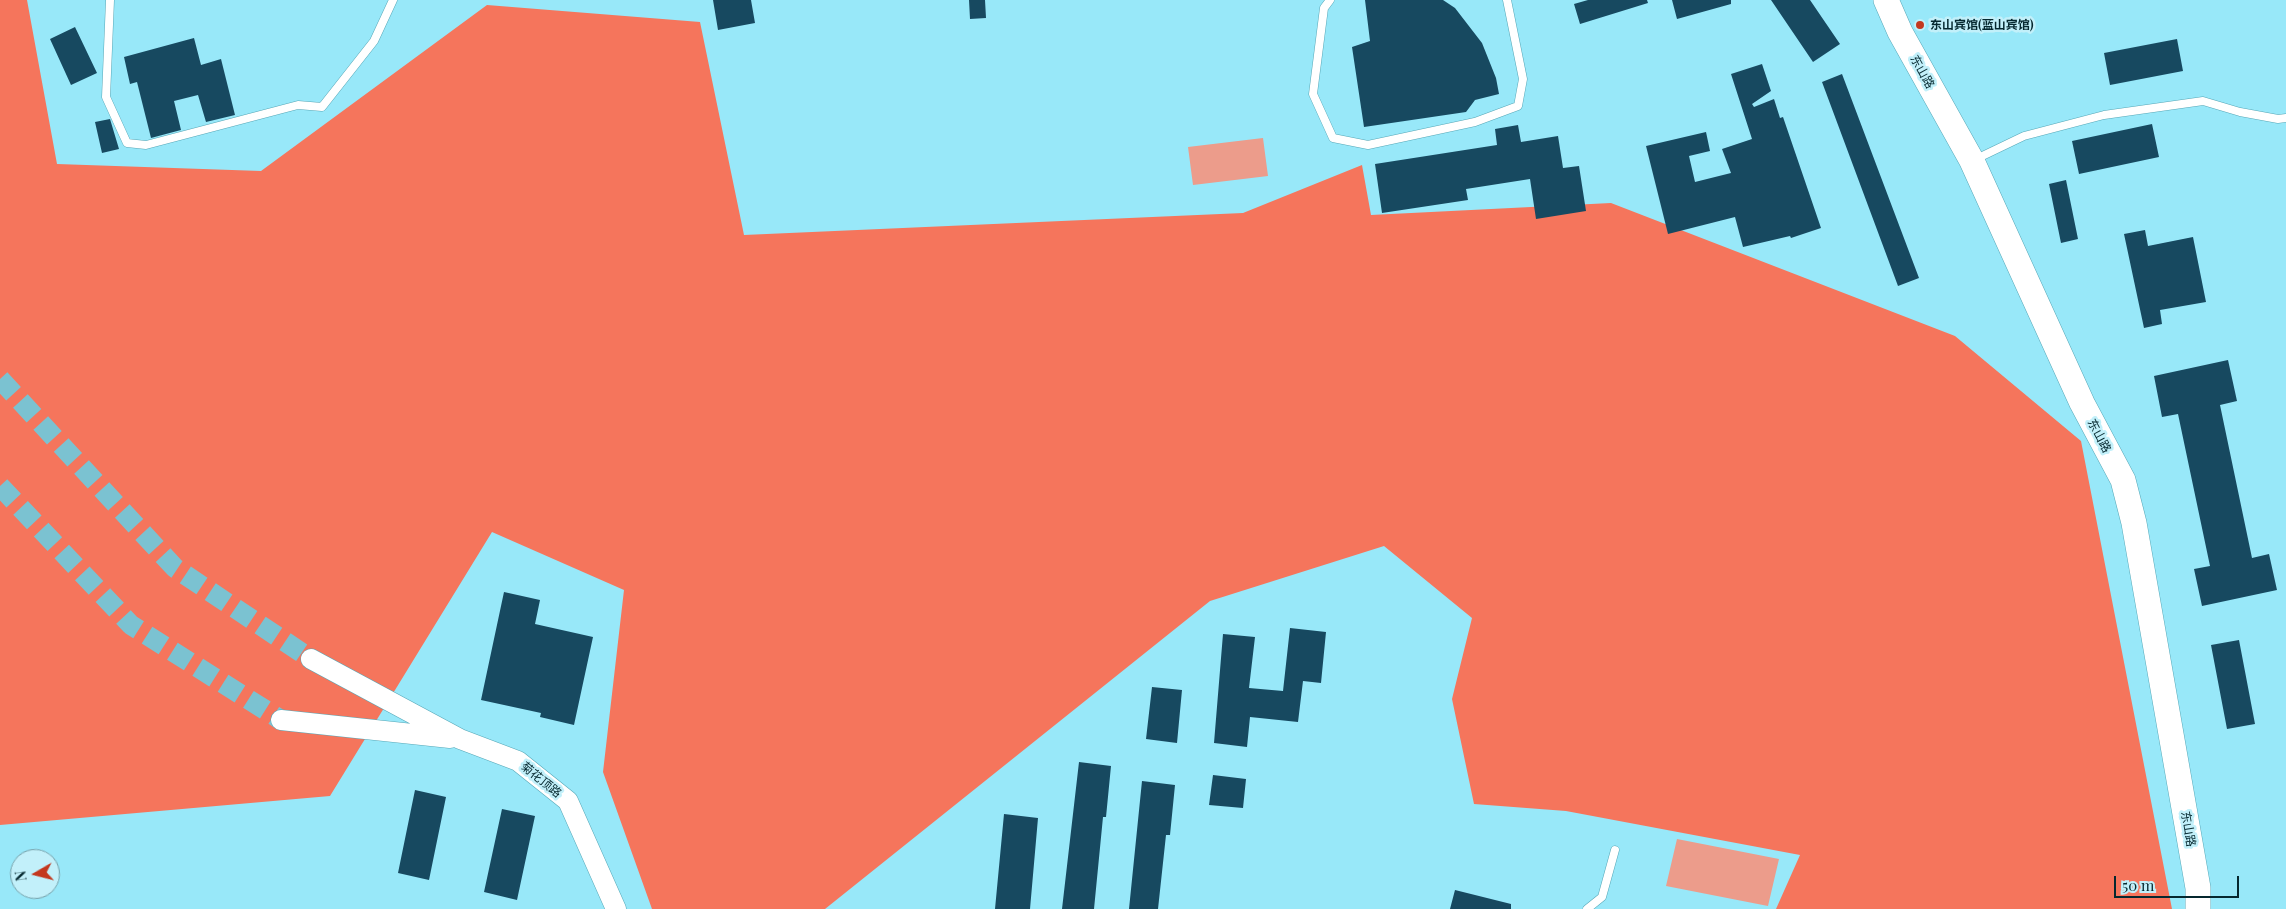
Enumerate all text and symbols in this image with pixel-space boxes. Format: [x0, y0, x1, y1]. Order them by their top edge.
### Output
place label: 东山宾馆(蓝山宾馆) [1930, 18, 2034, 32]
marker: 东山宾馆(蓝山宾馆) [1914, 19, 1926, 31]
street label: 东山路 [1907, 53, 1937, 91]
street label: 东山路 [2084, 417, 2114, 455]
street label: 菊花顶路 [518, 759, 564, 801]
street label: 东山路 [2178, 810, 2198, 848]
north arrow [10, 849, 60, 899]
scale bar [2116, 866, 2241, 898]
text: N [11, 870, 31, 882]
text: 50 m [2122, 875, 2154, 895]

